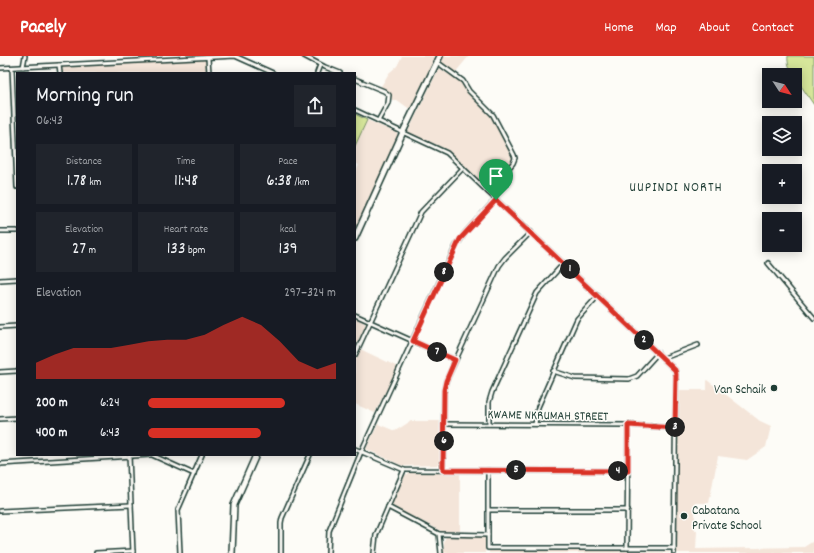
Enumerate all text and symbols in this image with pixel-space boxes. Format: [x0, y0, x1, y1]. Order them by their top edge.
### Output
text: Pacely [20, 15, 66, 42]
text: Home [604, 18, 633, 38]
text: Map [655, 18, 677, 38]
text: About [699, 18, 730, 38]
text: Contact [752, 18, 794, 38]
north arrow [762, 68, 802, 108]
map controls [762, 68, 802, 252]
text: Morning run [36, 81, 134, 112]
button: share [294, 85, 336, 127]
text: 06:43 [36, 112, 63, 131]
button: layers [762, 116, 802, 156]
text: Distance [66, 154, 102, 170]
text: Time [177, 154, 195, 170]
text: Pace [278, 154, 298, 170]
pin [479, 159, 513, 200]
button: + [762, 164, 802, 204]
icon: arrive [485, 165, 507, 187]
text: 1.78 [67, 170, 87, 194]
text: 11:48 [174, 170, 198, 194]
text: 6:38 [266, 170, 292, 194]
text: km [87, 175, 101, 191]
text: /km [292, 175, 310, 191]
district label: UUPINDI NORTH [629, 178, 723, 198]
button: − [762, 212, 802, 252]
text: Elevation [65, 222, 103, 238]
text: Heart rate [164, 222, 208, 238]
text: kcal [280, 222, 296, 238]
text: 27 [72, 238, 86, 262]
text: 133 [167, 238, 185, 262]
text: 139 [278, 238, 298, 262]
text: m [86, 243, 96, 259]
text: bpm [185, 243, 205, 259]
pin: 1 [560, 259, 580, 279]
text: 1 [569, 261, 571, 277]
pin: 8 [434, 262, 454, 282]
text: 8 [442, 264, 446, 280]
text: Elevation [36, 284, 81, 303]
text: 297–324 m [284, 284, 336, 303]
pin: 2 [634, 330, 654, 350]
text: 2 [642, 332, 646, 348]
pin: 7 [427, 342, 447, 362]
text: 7 [435, 344, 439, 360]
place label: Van Schaik [714, 381, 766, 400]
marker: Van Schaik [769, 383, 779, 393]
text: 200 m [36, 394, 68, 413]
text: 6:24 [100, 394, 120, 413]
street label: KWAME NKRUMAH STREET [487, 406, 608, 427]
pin: 3 [665, 417, 685, 437]
text: 3 [673, 419, 677, 435]
text: 400 m [36, 424, 67, 443]
text: 6:43 [100, 424, 120, 443]
pin: 6 [434, 431, 454, 451]
text: 6 [441, 433, 447, 449]
pin: 5 [506, 460, 526, 480]
pin: 4 [608, 461, 628, 481]
text: 5 [513, 462, 519, 478]
text: 4 [616, 463, 620, 479]
place label: Cabatana Private School [692, 502, 762, 536]
marker: Cabatana Private School [679, 511, 689, 521]

